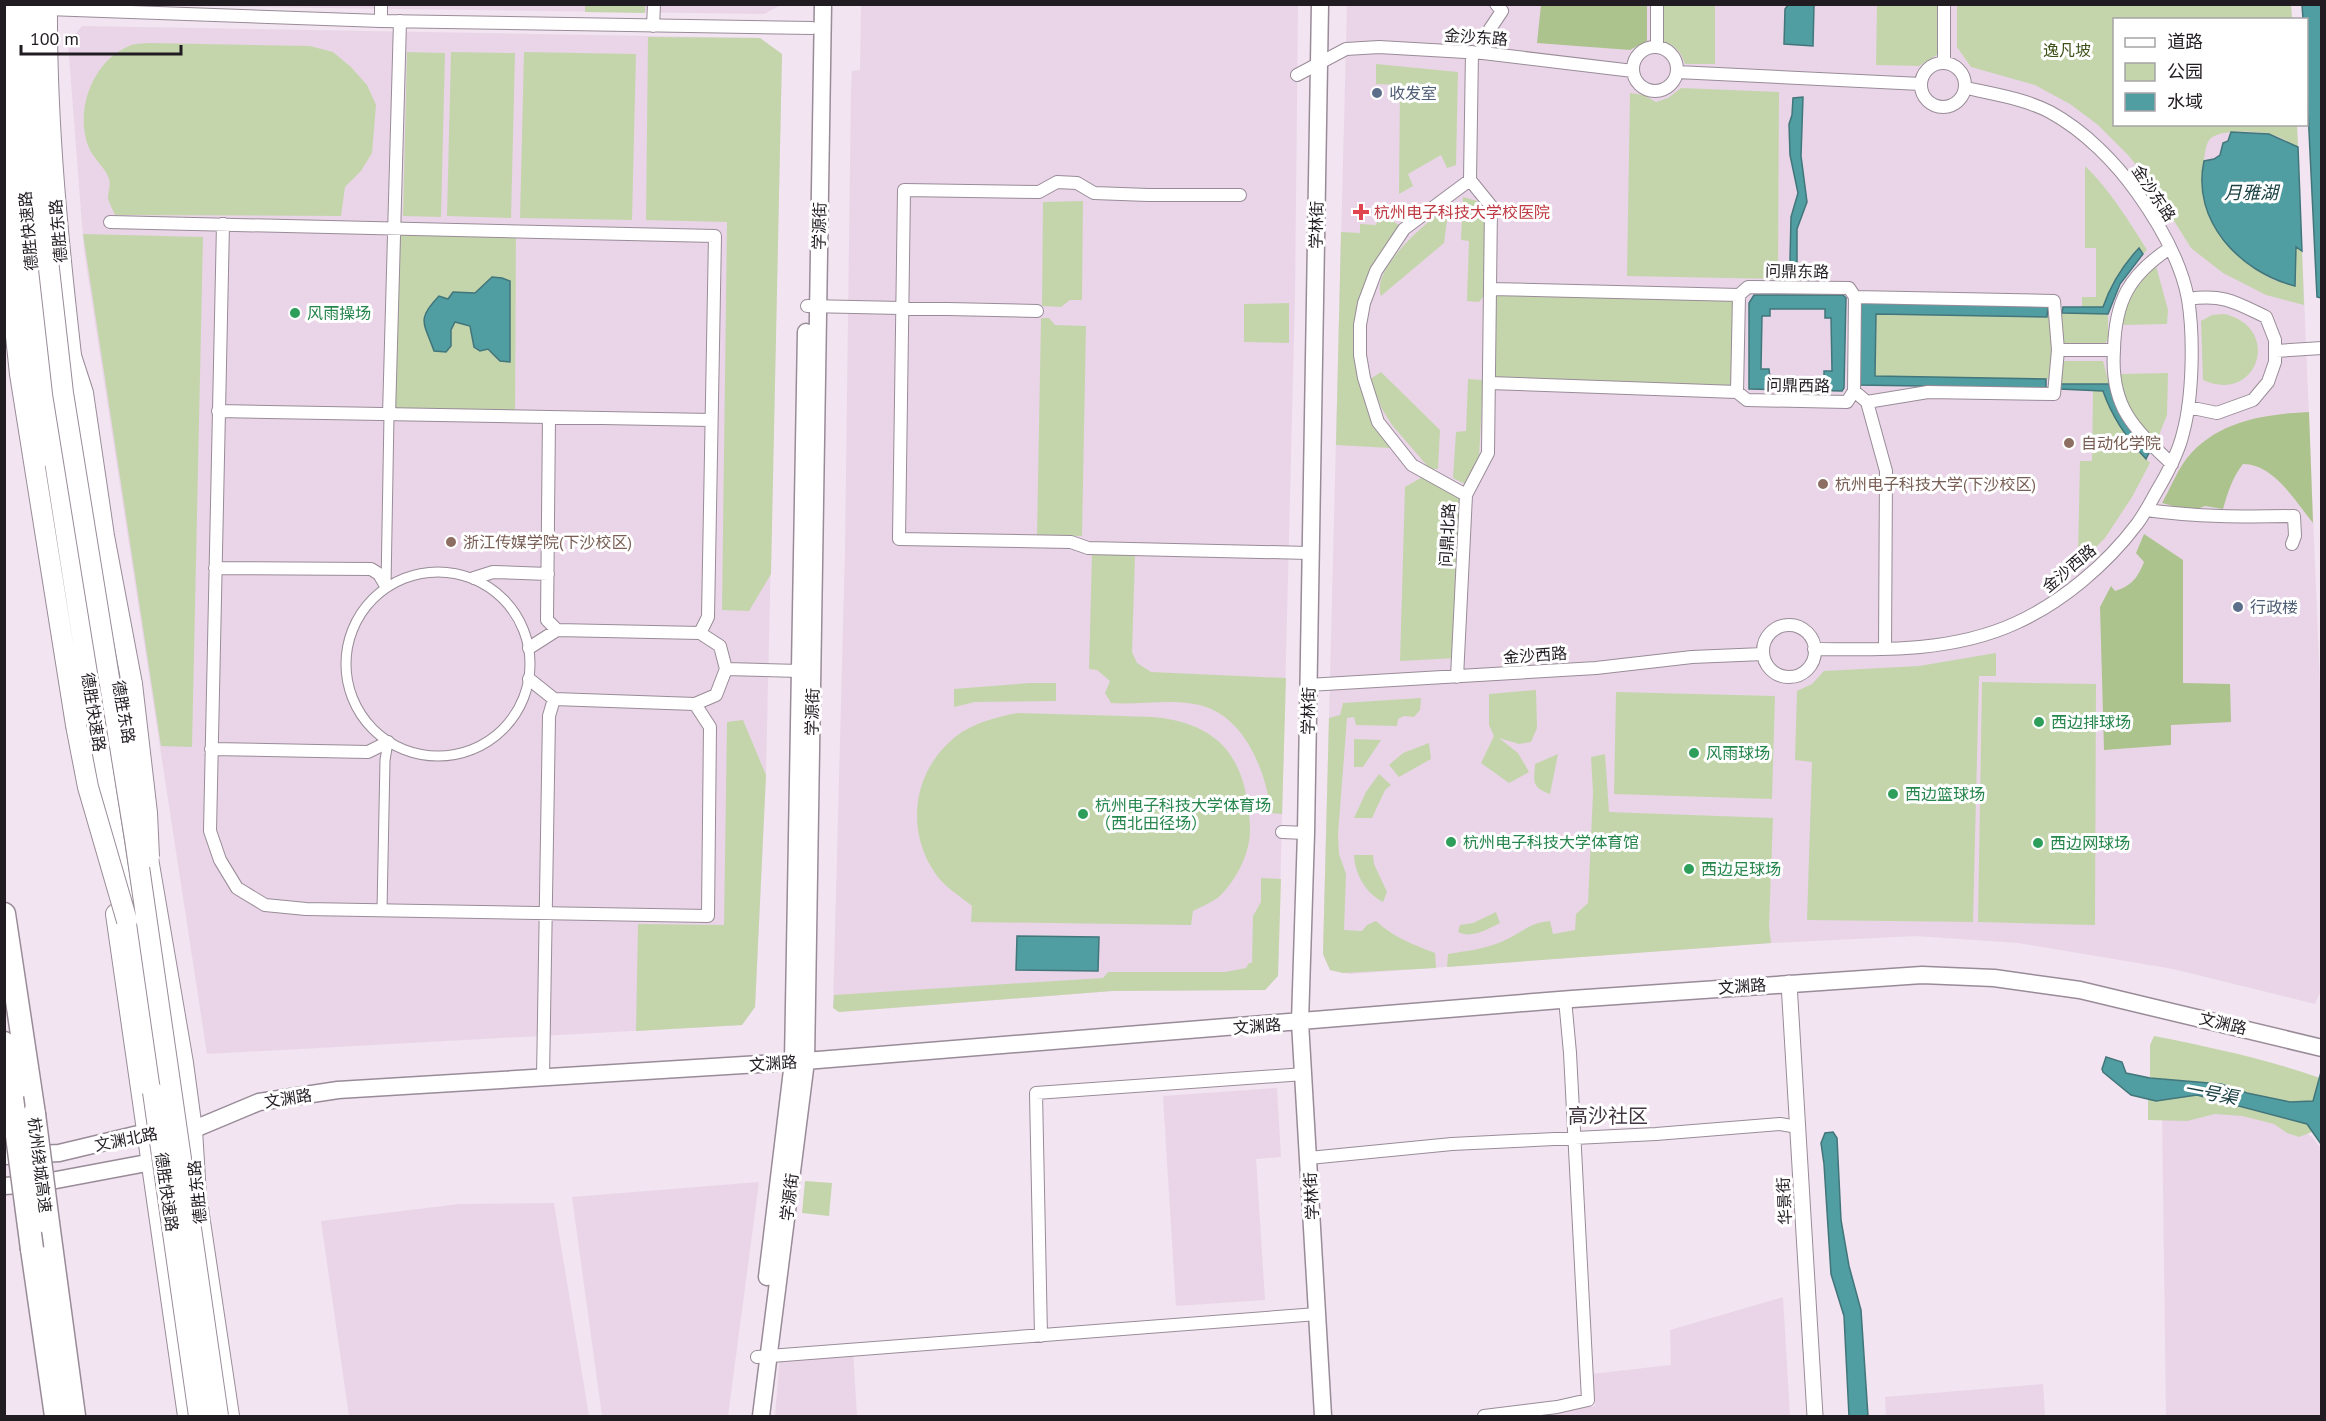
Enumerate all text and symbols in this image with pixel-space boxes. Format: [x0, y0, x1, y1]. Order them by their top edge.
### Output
scale bar [21, 18, 182, 56]
legend [2113, 18, 2308, 126]
street label: 金沙东路 [1443, 25, 1509, 49]
text: 100 m [30, 27, 79, 50]
text: 道路 [2167, 30, 2203, 53]
park label: 逸凡坡 [2043, 40, 2091, 60]
text: 公园 [2167, 60, 2203, 83]
place label: 收发室 [1389, 83, 1437, 103]
marker: 收发室 [1370, 86, 1384, 100]
text: 水域 [2167, 90, 2203, 113]
street label: 金沙东路 [2128, 161, 2180, 225]
water label: 月雅湖 [2224, 181, 2281, 204]
street label: 德胜快速路 [15, 190, 41, 272]
street label: 德胜东路 [45, 198, 71, 264]
street label: 学林街 [1306, 201, 1326, 249]
street label: 学源街 [809, 202, 829, 250]
place label: 杭州电子科技大学校医院 [1374, 202, 1550, 222]
marker: 杭州电子科技大学校医院 [1352, 203, 1370, 221]
street label: 问鼎东路 [1765, 260, 1829, 282]
place label: 风雨操场 [307, 303, 371, 323]
marker: 风雨操场 [288, 306, 302, 320]
street label: 问鼎西路 [1766, 374, 1830, 396]
place label: 自动化学院 [2081, 433, 2161, 453]
marker: 自动化学院 [2062, 436, 2076, 450]
place label: 杭州电子科技大学(下沙校区) [1835, 474, 2036, 494]
marker: 杭州电子科技大学(下沙校区) [1816, 477, 1830, 491]
street label: 问鼎北路 [1435, 503, 1459, 567]
place label: 浙江传媒学院(下沙校区) [463, 532, 632, 552]
marker: 浙江传媒学院(下沙校区) [444, 535, 458, 549]
street label: 金沙西路 [2038, 540, 2100, 596]
place label: 行政楼 [2250, 597, 2298, 617]
marker: 行政楼 [2231, 600, 2245, 614]
street label: 金沙西路 [1502, 643, 1568, 667]
street label: 德胜快速路 [78, 671, 110, 753]
street label: 德胜东路 [109, 679, 139, 745]
street label: 学林街 [1298, 687, 1318, 735]
street label: 学源街 [802, 688, 822, 736]
place label: 西边排球场 [2051, 712, 2131, 732]
marker: 西边排球场 [2032, 715, 2046, 729]
place label: 风雨球场 [1706, 743, 1770, 763]
marker: 风雨球场 [1687, 746, 1701, 760]
place label: 西边篮球场 [1905, 784, 1985, 804]
marker: 西边篮球场 [1886, 787, 1900, 801]
place label: 杭州电子科技大学体育场 （西北田径场） [1095, 795, 1271, 833]
marker: 杭州电子科技大学体育场 （西北田径场） [1076, 807, 1090, 821]
place label: 杭州电子科技大学体育馆 [1463, 832, 1639, 852]
place label: 西边网球场 [2050, 833, 2130, 853]
marker: 杭州电子科技大学体育馆 [1444, 835, 1458, 849]
marker: 西边网球场 [2031, 836, 2045, 850]
place label: 西边足球场 [1701, 859, 1781, 879]
marker: 西边足球场 [1682, 862, 1696, 876]
street label: 文渊路 [1717, 974, 1767, 998]
street label: 文渊路 [2197, 1008, 2249, 1038]
street label: 文渊路 [1232, 1014, 1282, 1038]
street label: 文渊路 [748, 1051, 798, 1075]
water label: 一号渠 [2182, 1077, 2243, 1110]
street label: 文渊路 [263, 1084, 313, 1112]
district label: 高沙社区 [1568, 1103, 1648, 1129]
street label: 杭州绕城高速 [24, 1116, 56, 1214]
street label: 文渊北路 [93, 1123, 159, 1155]
street label: 德胜快速路 [152, 1151, 182, 1233]
street label: 德胜东路 [184, 1159, 210, 1225]
street label: 学源街 [776, 1172, 802, 1222]
street label: 学林街 [1300, 1172, 1322, 1220]
street label: 华景街 [1773, 1177, 1795, 1225]

